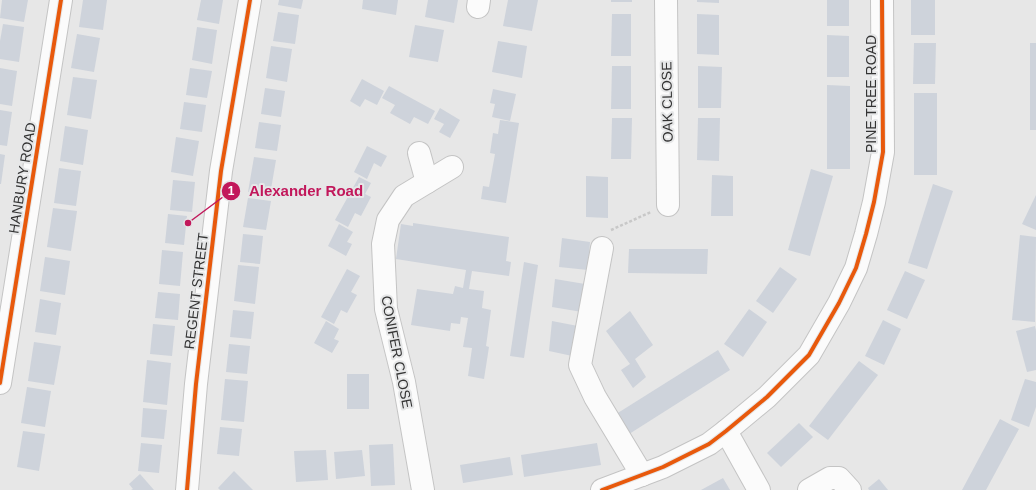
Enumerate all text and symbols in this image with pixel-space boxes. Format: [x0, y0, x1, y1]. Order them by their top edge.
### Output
street label: PINE TREE ROAD [863, 35, 879, 153]
street label: OAK CLOSE [658, 61, 676, 143]
street label: HANBURY ROAD [5, 121, 39, 235]
callout: Alexander Road [221, 177, 371, 204]
text: Alexander Road [249, 182, 363, 199]
text: 1 [228, 184, 235, 198]
street label: REGENT STREET [181, 231, 211, 350]
street label: CONIFER CLOSE [378, 294, 416, 410]

